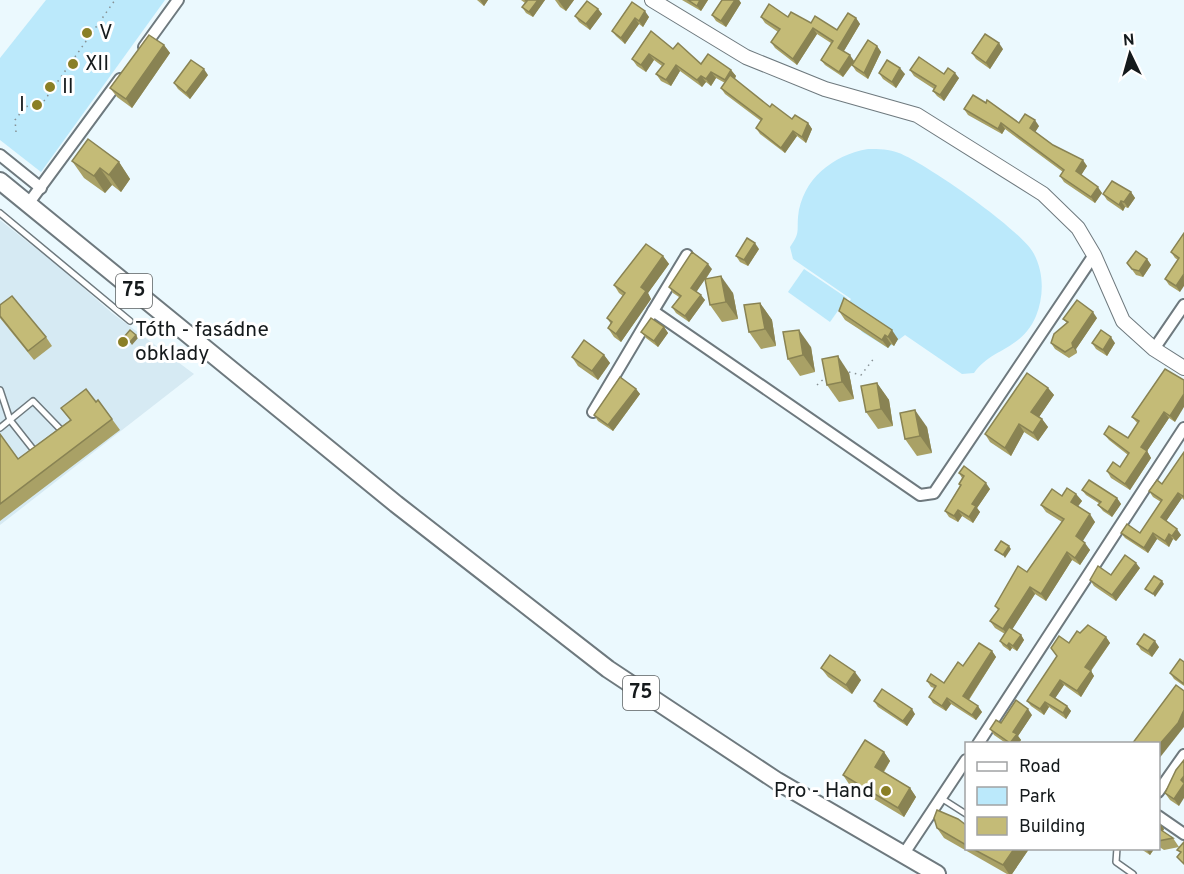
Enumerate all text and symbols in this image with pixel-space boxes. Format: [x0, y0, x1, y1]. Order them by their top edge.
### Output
place label: V [99, 20, 113, 47]
north arrow [1100, 24, 1160, 84]
marker: V [80, 26, 94, 40]
text: N [1122, 31, 1135, 52]
place label: XII [85, 51, 109, 78]
marker: XII [66, 57, 80, 71]
place label: II [62, 74, 74, 101]
marker: II [43, 80, 57, 94]
place label: I [19, 92, 25, 119]
marker: I [30, 98, 44, 112]
road number: 75 [116, 274, 152, 308]
place label: Tóth - fasádne obklady [135, 317, 269, 368]
marker: Tóth - fasádne obklady [116, 335, 130, 349]
road number: 75 [623, 676, 659, 710]
legend [965, 742, 1160, 850]
text: Road [1019, 756, 1061, 779]
place label: Pro - Hand [774, 778, 874, 805]
marker: Pro - Hand [879, 784, 893, 798]
text: Park [1019, 786, 1056, 809]
text: Building [1019, 816, 1085, 839]

